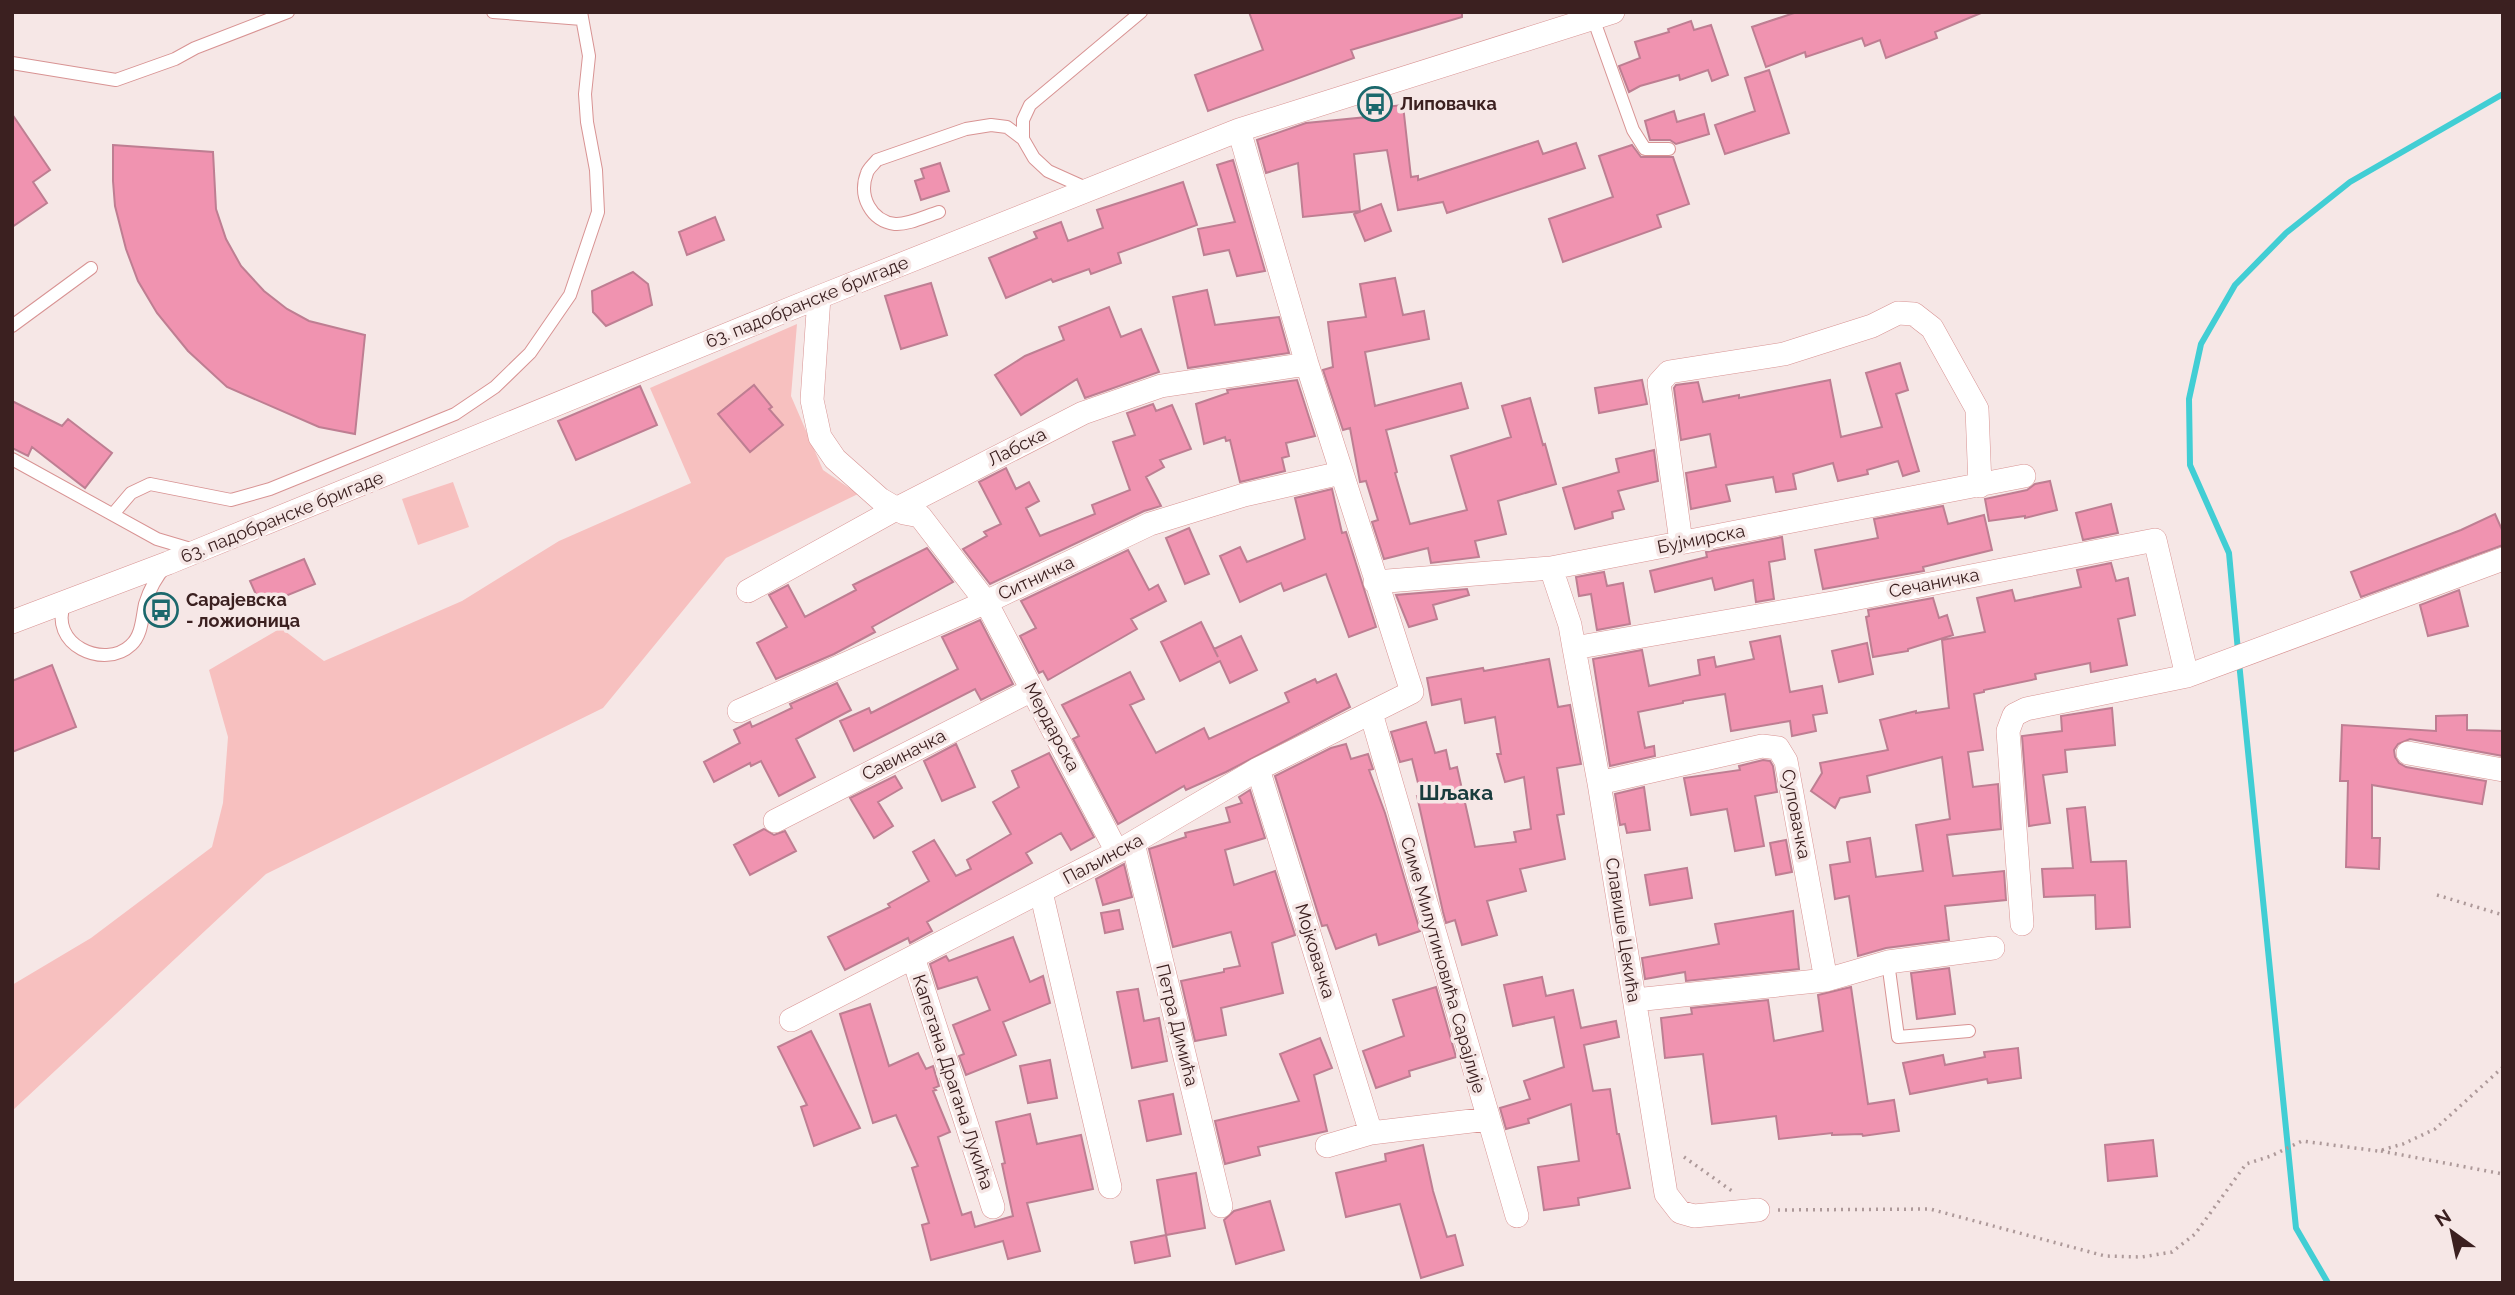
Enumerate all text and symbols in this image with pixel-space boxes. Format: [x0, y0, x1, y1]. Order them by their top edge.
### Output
bus stop icon: Липовачка [1356, 85, 1394, 123]
place label: Липовачка [1400, 93, 1497, 114]
street label: 63. падобранске бригаде [702, 251, 912, 352]
street label: Лабска [984, 423, 1050, 470]
street label: 63. падобранске бригаде [177, 466, 387, 567]
street label: Бујмирска [1655, 520, 1747, 557]
street label: Ситничка [995, 551, 1077, 604]
street label: Сечаничка [1887, 563, 1981, 602]
place label: Сарајевска - ложионица [186, 589, 300, 631]
bus stop icon: Сарајевска - ложионица [142, 591, 180, 629]
street label: Мердарска [1020, 679, 1085, 775]
street label: Савиначка [858, 724, 949, 785]
street label: Суповачка [1778, 767, 1815, 861]
district label: Шљака [1419, 780, 1493, 805]
street label: Паљинска [1059, 829, 1146, 888]
street label: Симе Милутиновића Сарајлије [1397, 834, 1490, 1096]
street label: Славише Цекића [1602, 856, 1645, 1004]
street label: Мојковачка [1291, 901, 1340, 1001]
street label: Петра Димића [1152, 962, 1203, 1088]
street label: Капетана Драгана Лукића [909, 972, 998, 1192]
north arrow [2417, 1197, 2487, 1267]
text: N [2431, 1205, 2455, 1231]

